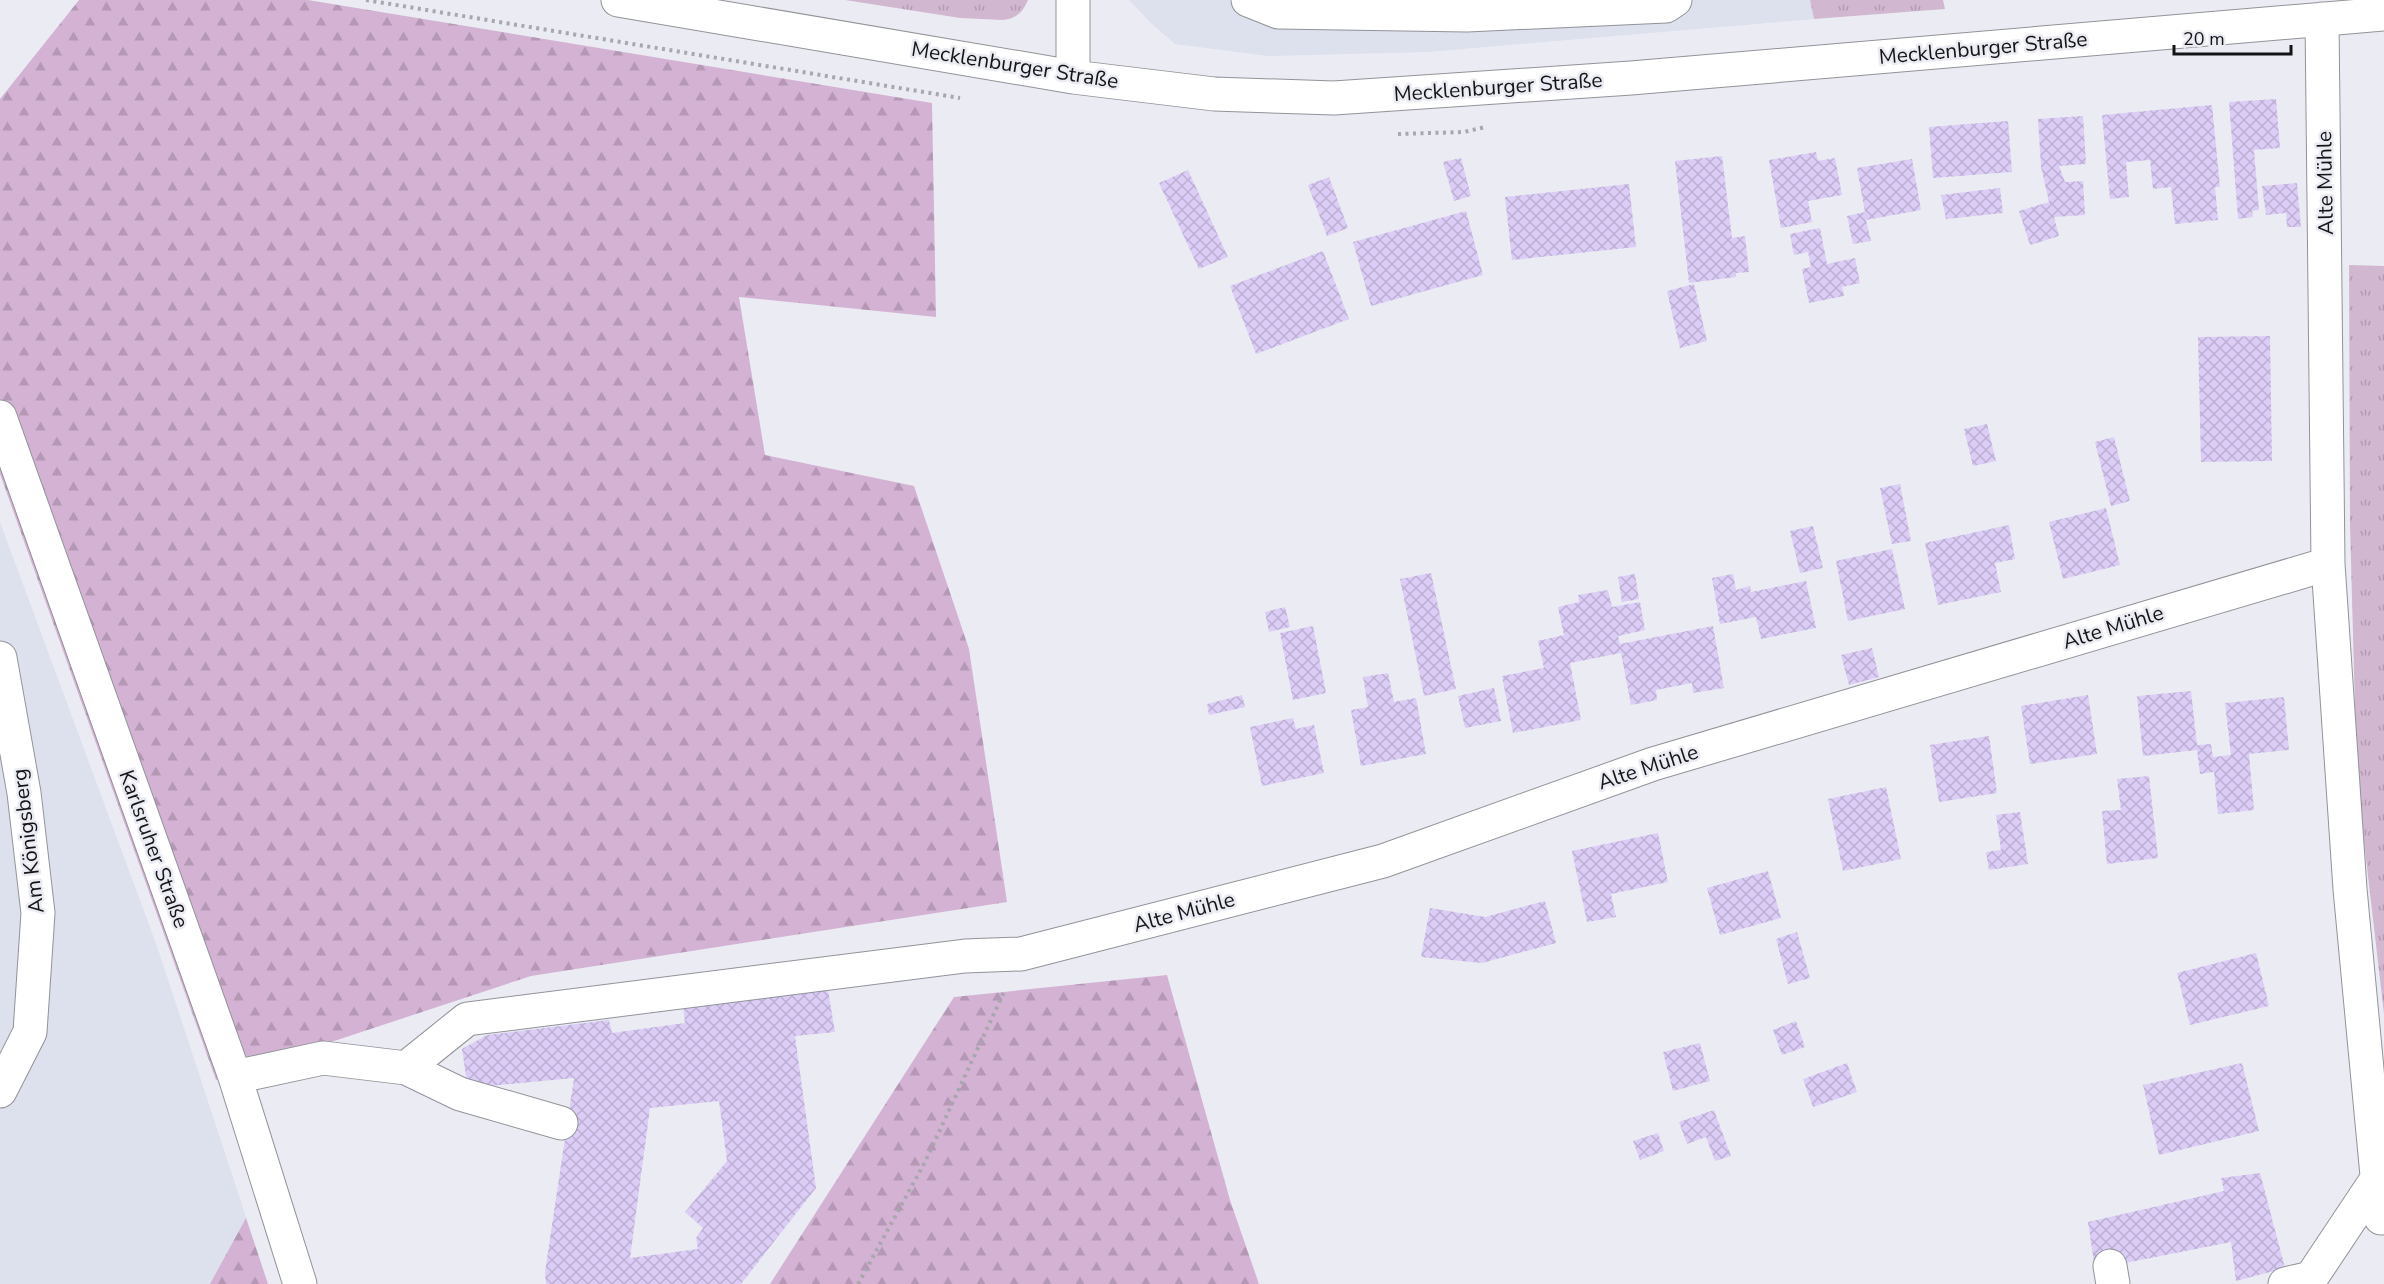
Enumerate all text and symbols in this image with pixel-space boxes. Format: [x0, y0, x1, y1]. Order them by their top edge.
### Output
scale bar [2174, 18, 2291, 56]
street label: Mecklenburger Straße [1878, 25, 2088, 71]
text: 20 m [2183, 27, 2225, 51]
street label: Mecklenburger Straße [909, 35, 1121, 95]
street label: Mecklenburger Straße [1393, 66, 1603, 108]
street label: Alte Mühle [2310, 131, 2340, 235]
street label: Alte Mühle [2059, 598, 2167, 656]
street label: Alte Mühle [1594, 738, 1702, 796]
street label: Karlsruher Straße [112, 766, 196, 932]
street label: Am Königsberg [5, 767, 51, 915]
street label: Alte Mühle [1130, 885, 1238, 939]

